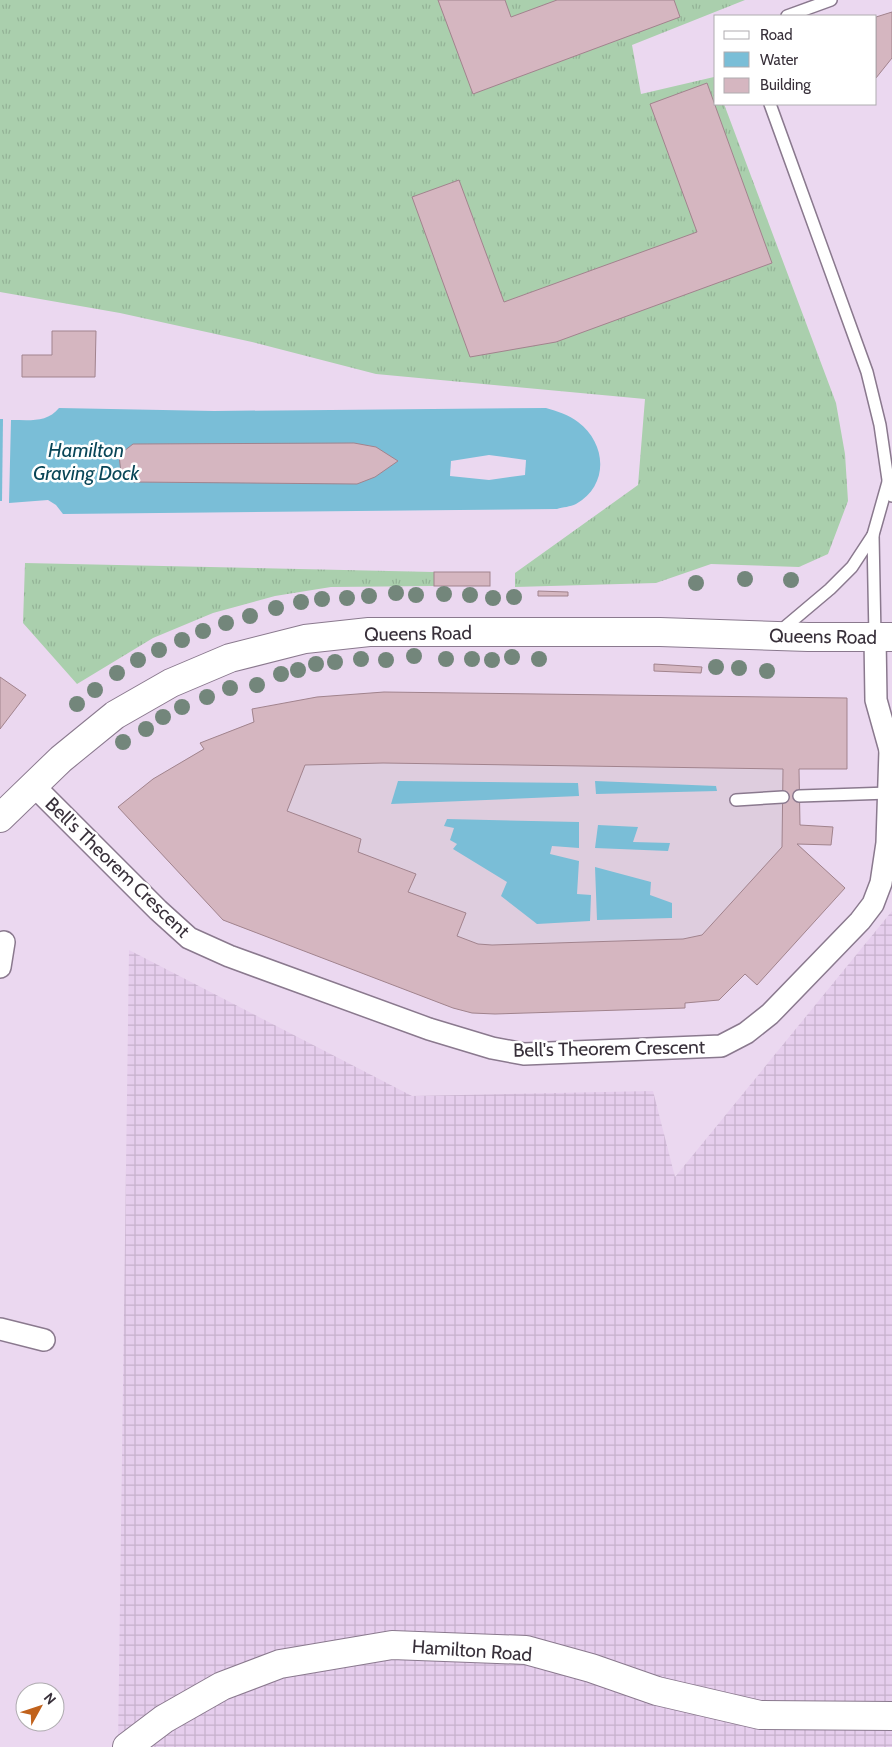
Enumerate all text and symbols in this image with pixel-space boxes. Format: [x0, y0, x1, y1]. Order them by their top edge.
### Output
legend [714, 15, 877, 105]
text: Road [760, 26, 793, 44]
text: Water [760, 51, 798, 69]
text: Building [760, 76, 811, 94]
water label: Hamilton Graving Dock [33, 438, 141, 485]
street label: Queens Road [364, 621, 472, 646]
street label: Queens Road [769, 624, 877, 649]
street label: Bell's Theorem Crescent [41, 792, 195, 943]
street label: Bell's Theorem Crescent [513, 1035, 706, 1062]
street label: Hamilton Road [411, 1635, 533, 1666]
north arrow [15, 1682, 65, 1732]
text: N [40, 1689, 60, 1708]

